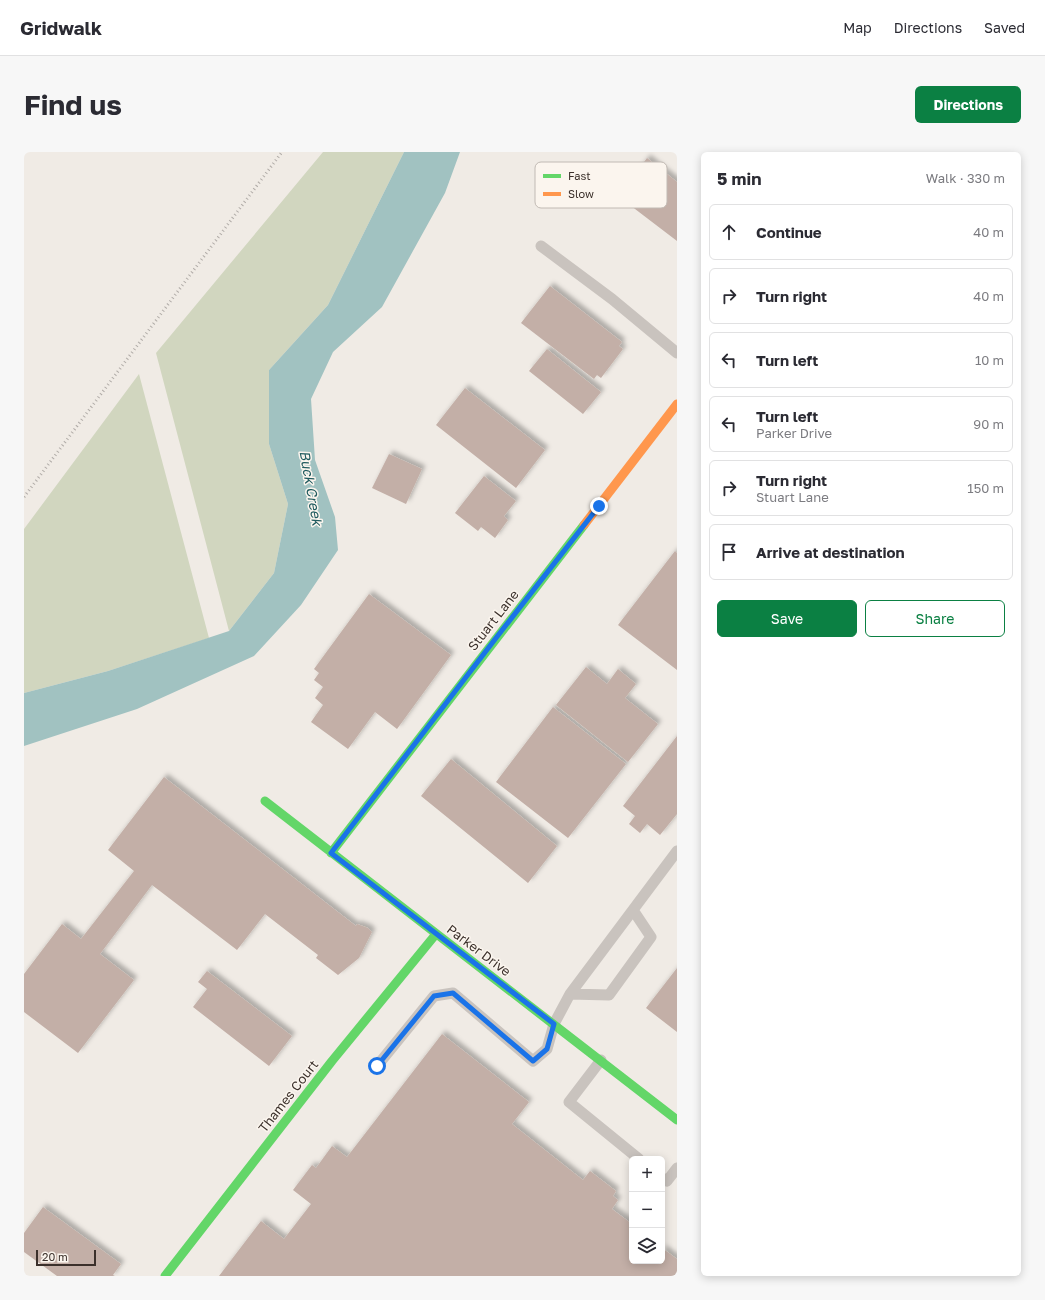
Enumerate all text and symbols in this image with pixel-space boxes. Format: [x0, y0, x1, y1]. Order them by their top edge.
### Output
text: Gridwalk [20, 16, 102, 39]
text: Map [843, 19, 872, 36]
text: Directions [894, 19, 962, 36]
text: Saved [984, 19, 1025, 36]
button: Directions [915, 86, 1021, 123]
text: Find us [24, 88, 122, 121]
legend [535, 162, 667, 208]
text: 5 min [717, 168, 761, 189]
text: Fast [568, 169, 591, 182]
text: Walk · 330 m [926, 170, 1005, 186]
text: Slow [568, 187, 594, 200]
icon: ahead [718, 221, 740, 243]
text: Continue [756, 223, 822, 241]
text: 40 m [973, 224, 1004, 240]
icon: right [718, 285, 740, 307]
text: Turn right [756, 287, 827, 305]
text: 40 m [973, 288, 1004, 304]
icon: left [718, 349, 740, 371]
text: Turn left [756, 351, 818, 369]
text: 10 m [975, 352, 1004, 368]
text: Turn left [756, 407, 818, 425]
icon: left [718, 413, 740, 435]
text: 90 m [973, 416, 1004, 432]
text: Parker Drive [756, 425, 832, 441]
water label: Buck Creek [297, 449, 327, 529]
text: Turn right [756, 471, 827, 489]
icon: right [718, 477, 740, 499]
text: 150 m [967, 480, 1004, 496]
text: Stuart Lane [756, 489, 829, 505]
route end [590, 497, 608, 515]
icon: arrive [718, 541, 740, 563]
text: Arrive at destination [756, 543, 905, 561]
street label: Stuart Lane [464, 586, 522, 654]
button: Save [717, 600, 857, 637]
button: Share [865, 600, 1005, 637]
street label: Parker Drive [444, 921, 514, 979]
street label: Thames Court [255, 1057, 321, 1135]
route start [368, 1057, 386, 1075]
map controls [629, 1156, 665, 1264]
button: + [629, 1156, 665, 1192]
button: − [629, 1192, 665, 1228]
button: layers [629, 1228, 665, 1264]
scale bar [36, 1248, 96, 1267]
text: 20 m [42, 1250, 68, 1263]

